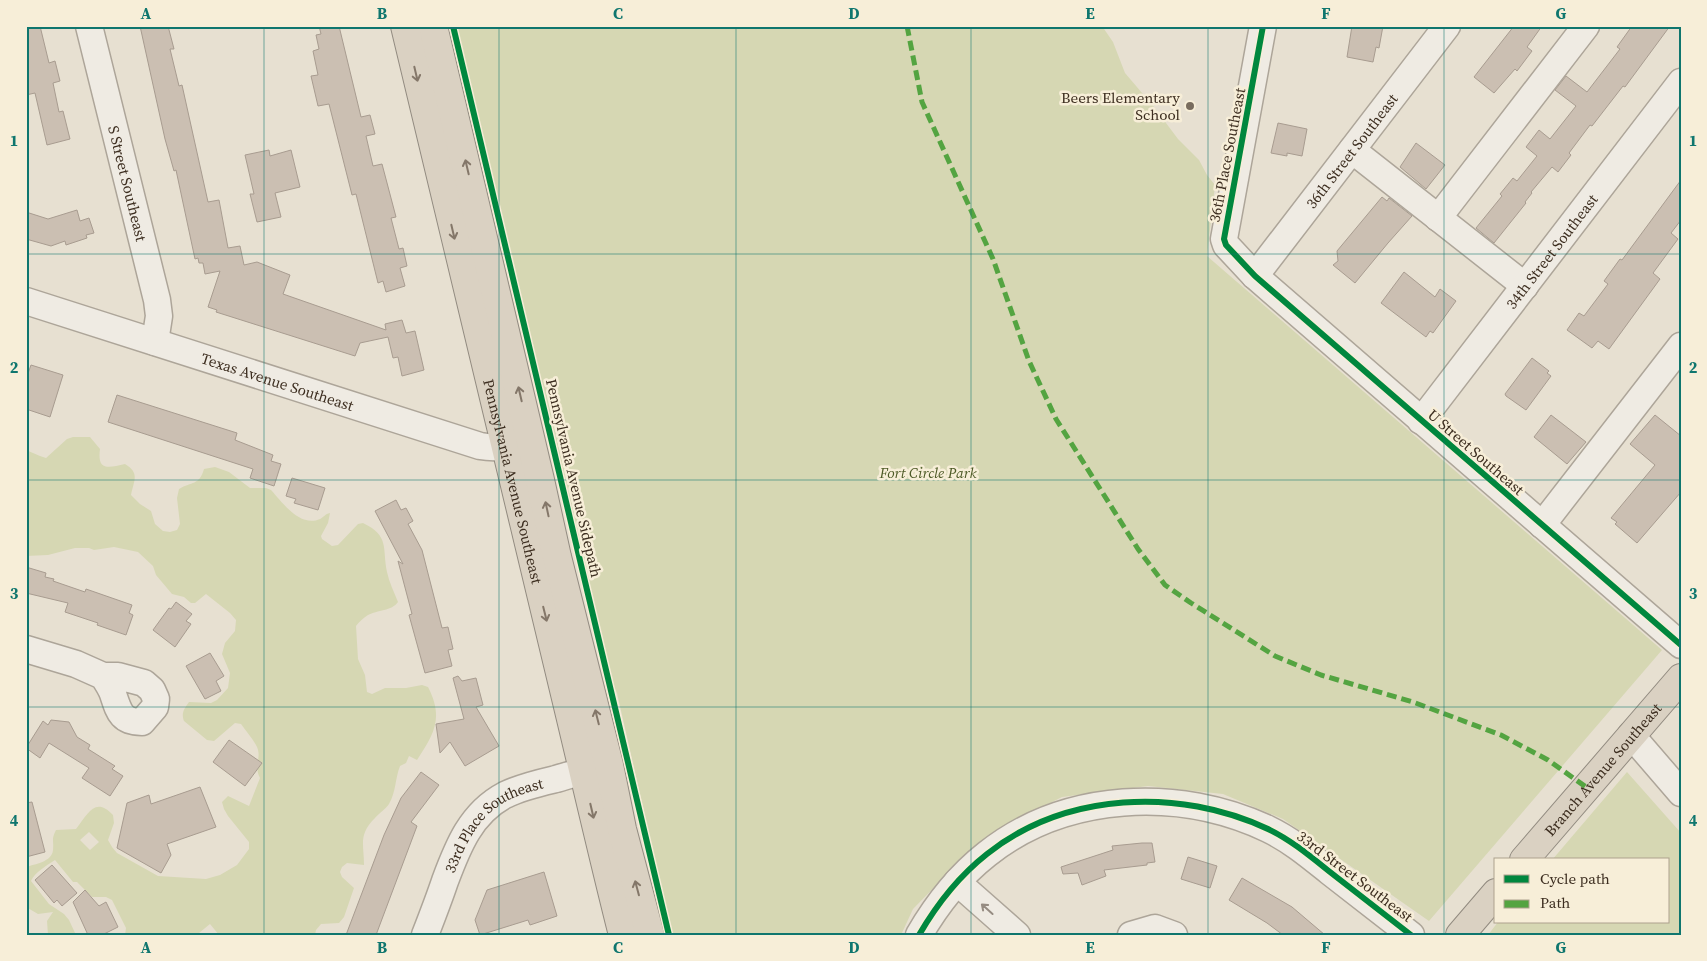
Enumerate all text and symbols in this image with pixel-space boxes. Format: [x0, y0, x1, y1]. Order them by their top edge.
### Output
text: A [141, 2, 152, 24]
text: B [377, 2, 388, 24]
text: C [613, 2, 623, 24]
text: D [848, 2, 860, 24]
text: E [1085, 2, 1095, 24]
text: F [1321, 2, 1331, 24]
text: G [1556, 2, 1567, 24]
one-way arrow [412, 65, 421, 81]
street label: 36th Place Southeast [1204, 86, 1250, 224]
place label: Beers Elementary School [1061, 87, 1181, 125]
street label: 36th Street Southeast [1300, 89, 1402, 213]
marker: Beers Elementary School [1184, 100, 1196, 112]
street label: S Street Southeast [104, 123, 153, 243]
text: 1 [10, 129, 18, 151]
text: 1 [1689, 129, 1697, 151]
one-way arrow [461, 160, 471, 176]
street label: 34th Street Southeast [1500, 189, 1602, 313]
one-way arrow [449, 223, 458, 239]
street label: Texas Avenue Southeast [199, 347, 356, 416]
text: 2 [10, 356, 19, 378]
text: 2 [1689, 356, 1698, 378]
street label: Pennsylvania Avenue Southeast [479, 377, 548, 586]
street label: Pennsylvania Avenue Sidepath [541, 377, 607, 579]
one-way arrow [515, 386, 524, 402]
street label: U Street Southeast [1423, 404, 1529, 500]
park label: Fort Circle Park [878, 462, 977, 483]
one-way arrow [541, 501, 551, 517]
text: 3 [10, 582, 19, 604]
text: 3 [1689, 582, 1698, 604]
one-way arrow [541, 605, 550, 621]
street label: Branch Avenue Southeast [1539, 698, 1666, 840]
one-way arrow [592, 710, 601, 726]
street label: 33rd Place Southeast [439, 772, 545, 876]
one-way arrow [588, 802, 598, 818]
text: 4 [10, 809, 19, 831]
text: 4 [1689, 809, 1698, 831]
street label: 33rd Street Southeast [1293, 825, 1417, 927]
legend [1494, 858, 1670, 924]
text: Cycle path [1540, 868, 1610, 889]
one-way arrow [632, 880, 641, 896]
text: Path [1540, 892, 1570, 913]
one-way arrow [980, 903, 993, 914]
text: A [141, 936, 152, 958]
text: B [377, 936, 388, 958]
text: C [613, 936, 623, 958]
text: D [848, 936, 860, 958]
text: E [1085, 936, 1095, 958]
text: F [1321, 936, 1331, 958]
text: G [1556, 936, 1567, 958]

